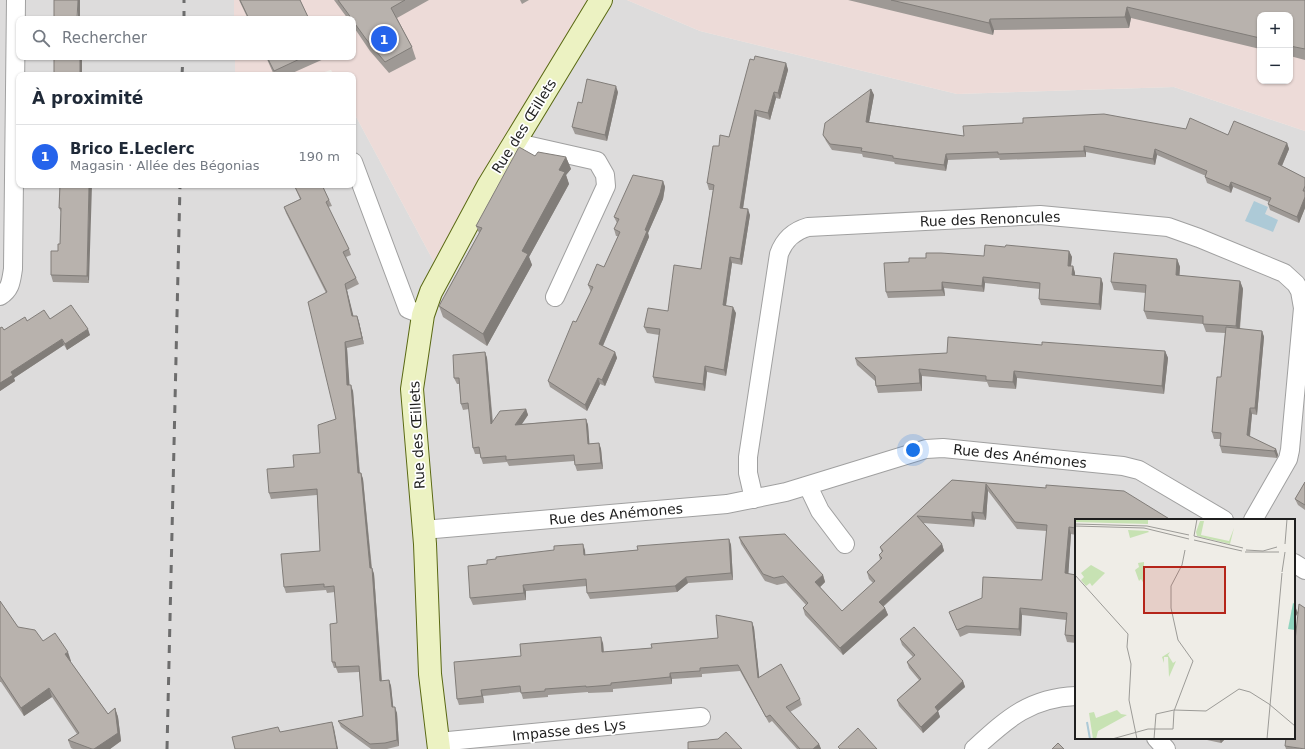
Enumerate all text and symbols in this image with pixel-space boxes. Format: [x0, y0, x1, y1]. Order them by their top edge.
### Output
map controls [1257, 12, 1293, 84]
button: + [1257, 12, 1293, 48]
search box [16, 16, 356, 60]
pin: 1 [371, 24, 397, 54]
icon: search [30, 27, 52, 49]
text: Rechercher [62, 29, 147, 47]
button: − [1257, 48, 1293, 84]
street label: Rue des Œillets [489, 76, 559, 176]
text: À proximité [32, 88, 143, 108]
text: Brico E.Leclerc [70, 140, 195, 158]
text: 1 [40, 149, 50, 164]
text: 190 m [298, 149, 340, 164]
text: Magasin · Allée des Bégonias [70, 158, 260, 173]
street label: Rue des Renoncules [919, 209, 1061, 229]
street label: Rue des Œillets [406, 380, 428, 490]
your location [903, 440, 923, 460]
street label: Rue des Anémones [952, 441, 1088, 471]
street label: Rue des Anémones [548, 500, 684, 528]
inset map [1075, 519, 1295, 739]
street label: Impasse des Lys [511, 716, 627, 744]

